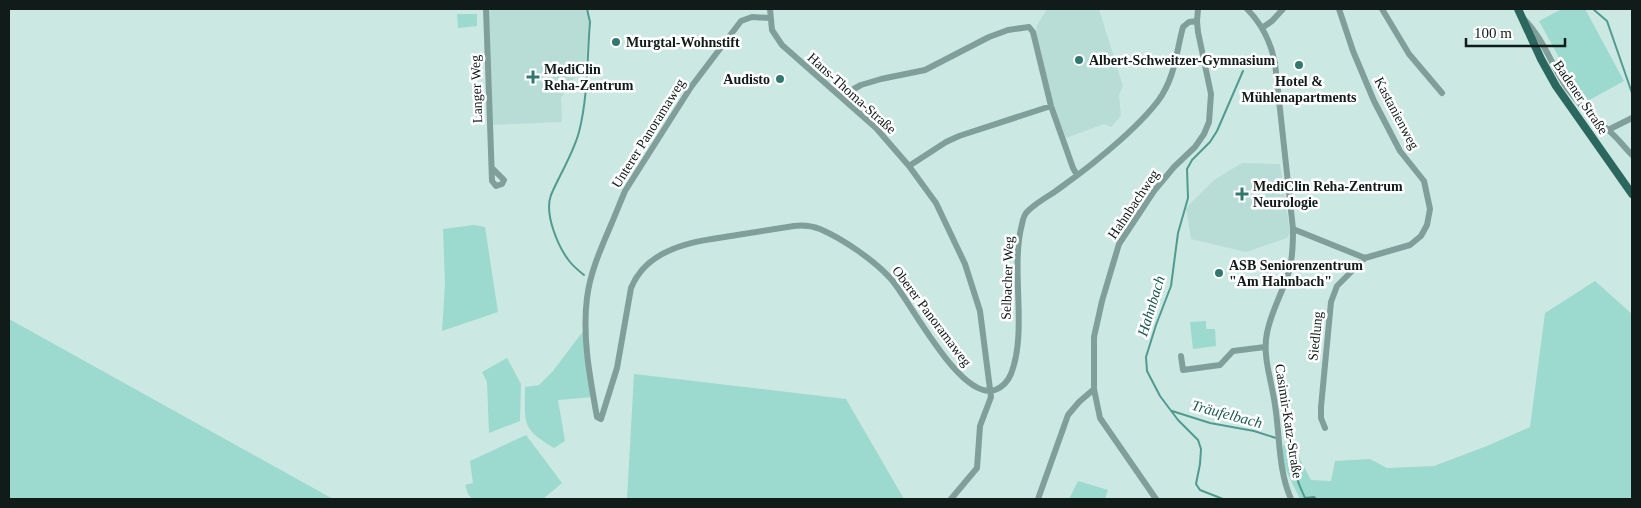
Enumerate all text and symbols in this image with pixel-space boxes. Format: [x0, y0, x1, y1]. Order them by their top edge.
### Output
scale bar [1466, 15, 1565, 47]
text: 100 m [1474, 25, 1512, 41]
place label: Murgtal-Wohnstift [626, 35, 740, 50]
marker: Murgtal-Wohnstift [610, 36, 622, 48]
street label: Hans-Thoma-Straße [804, 50, 899, 137]
place label: Albert-Schweitzer-Gymnasium [1089, 53, 1275, 68]
marker: Albert-Schweitzer-Gymnasium [1073, 54, 1085, 66]
street label: Langer Weg [468, 55, 485, 123]
street label: Badener Straße [1550, 57, 1611, 137]
marker: Hotel & Mühlenapartments [1293, 59, 1305, 71]
place label: MediClin Reha-Zentrum [544, 62, 634, 93]
marker: MediClin Reha-Zentrum [526, 70, 540, 84]
place label: Audisto [723, 72, 770, 87]
marker: Audisto [774, 73, 786, 85]
place label: Hotel & Mühlenapartments [1241, 74, 1357, 105]
street label: Kastanienweg [1371, 75, 1422, 152]
street label: Unterer Panoramaweg [609, 76, 688, 190]
street label: Hahnbachweg [1105, 167, 1162, 242]
place label: MediClin Reha-Zentrum Neurologie [1253, 179, 1403, 210]
marker: MediClin Reha-Zentrum Neurologie [1235, 187, 1249, 201]
street label: Selbacher Weg [999, 236, 1016, 320]
place label: ASB Seniorenzentrum "Am Hahnbach" [1229, 258, 1363, 289]
street label: Oberer Panoramaweg [889, 263, 974, 369]
marker: ASB Seniorenzentrum "Am Hahnbach" [1213, 267, 1225, 279]
water label: Hahnbach [1134, 274, 1168, 339]
street label: Siedlung [1305, 311, 1326, 362]
street label: Casimir-Katz-Straße [1272, 363, 1305, 479]
water label: Träufelbach [1190, 397, 1264, 431]

